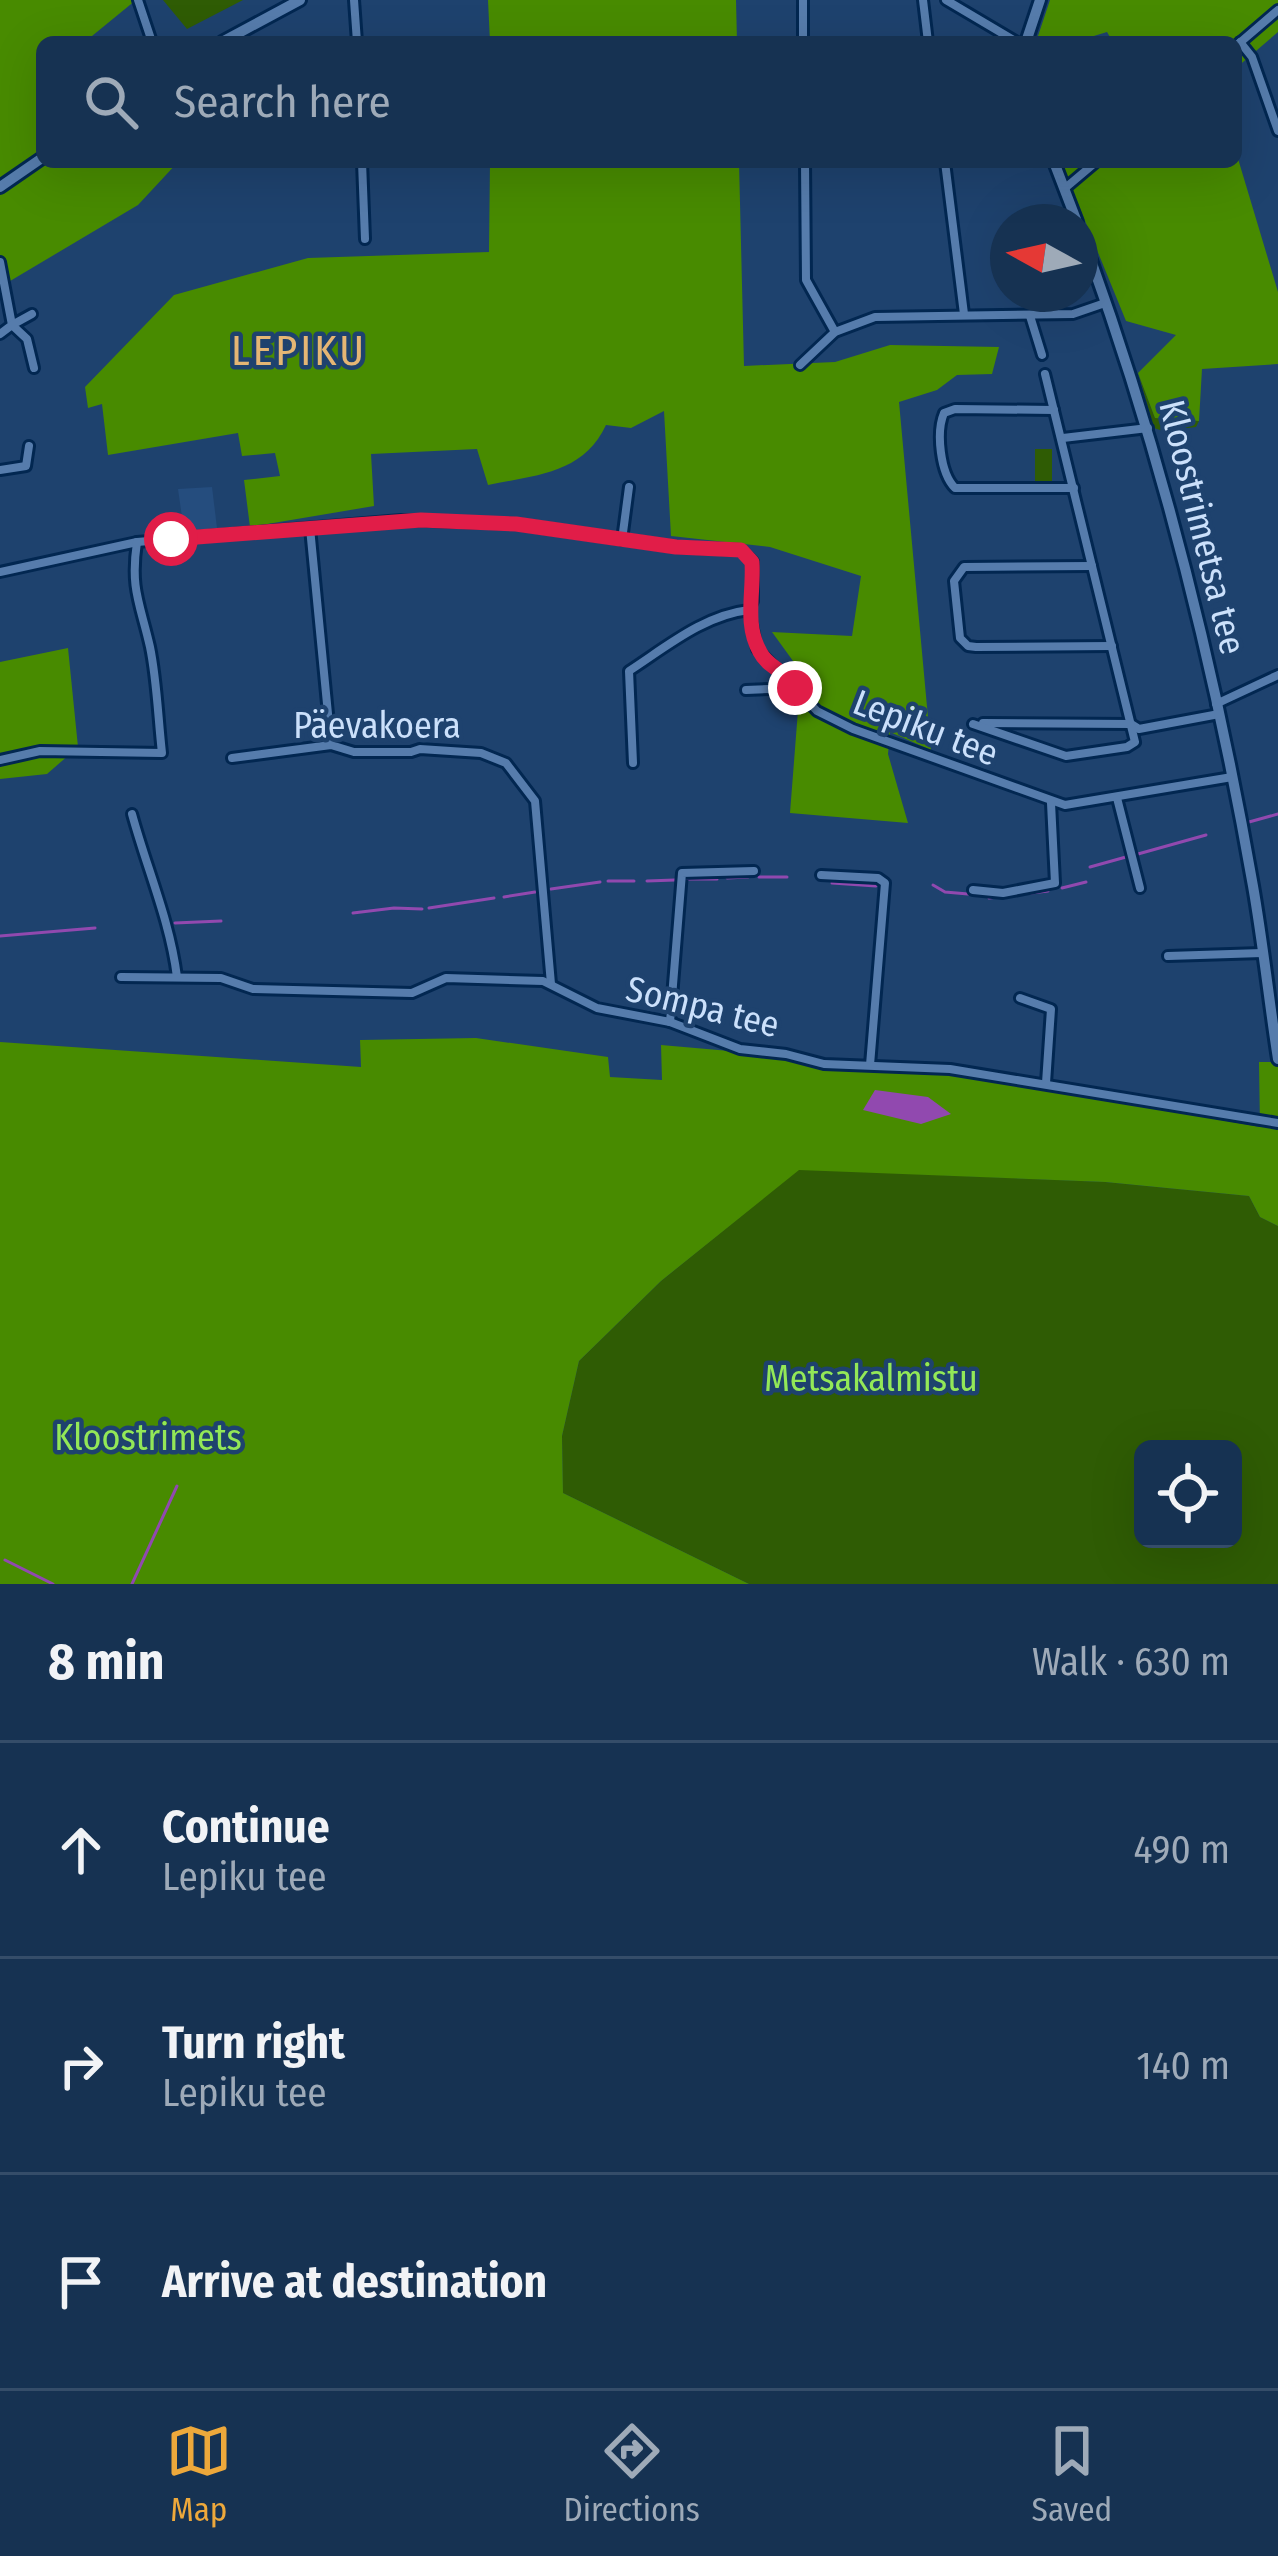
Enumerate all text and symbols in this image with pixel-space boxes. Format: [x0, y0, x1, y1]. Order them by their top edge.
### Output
search box [36, 36, 1242, 168]
icon: search [78, 69, 144, 135]
text: Search here [174, 75, 391, 129]
north arrow [990, 204, 1098, 312]
district label: LEPIKU [231, 326, 367, 376]
street label: Kloostrimetsa tee [1149, 396, 1255, 659]
route start [144, 512, 198, 566]
route end [768, 661, 822, 715]
street label: Lepiku tee [847, 680, 1004, 776]
street label: Päevakoera [293, 704, 461, 748]
street label: Sompa tee [622, 967, 784, 1047]
park label: Metsakalmistu [764, 1357, 978, 1401]
park label: Kloostrimets [54, 1416, 242, 1460]
map controls [1134, 1440, 1242, 1548]
button: locate [1134, 1440, 1242, 1548]
text: 8 min [48, 1631, 164, 1693]
text: Walk · 630 m [1032, 1639, 1230, 1685]
text: Continue [162, 1800, 330, 1854]
icon: ahead [48, 1817, 114, 1883]
text: 490 m [1133, 1827, 1230, 1873]
text: Lepiku tee [162, 1854, 326, 1900]
text: Turn right [162, 2016, 345, 2070]
icon: right [48, 2033, 114, 2099]
text: 140 m [1136, 2043, 1230, 2089]
text: Lepiku tee [162, 2070, 326, 2116]
icon: arrive [48, 2249, 114, 2315]
text: Arrive at destination [162, 2255, 547, 2309]
tab: Map [166, 2418, 232, 2530]
tab: Directions [563, 2418, 700, 2530]
tab: Saved [1032, 2418, 1112, 2530]

